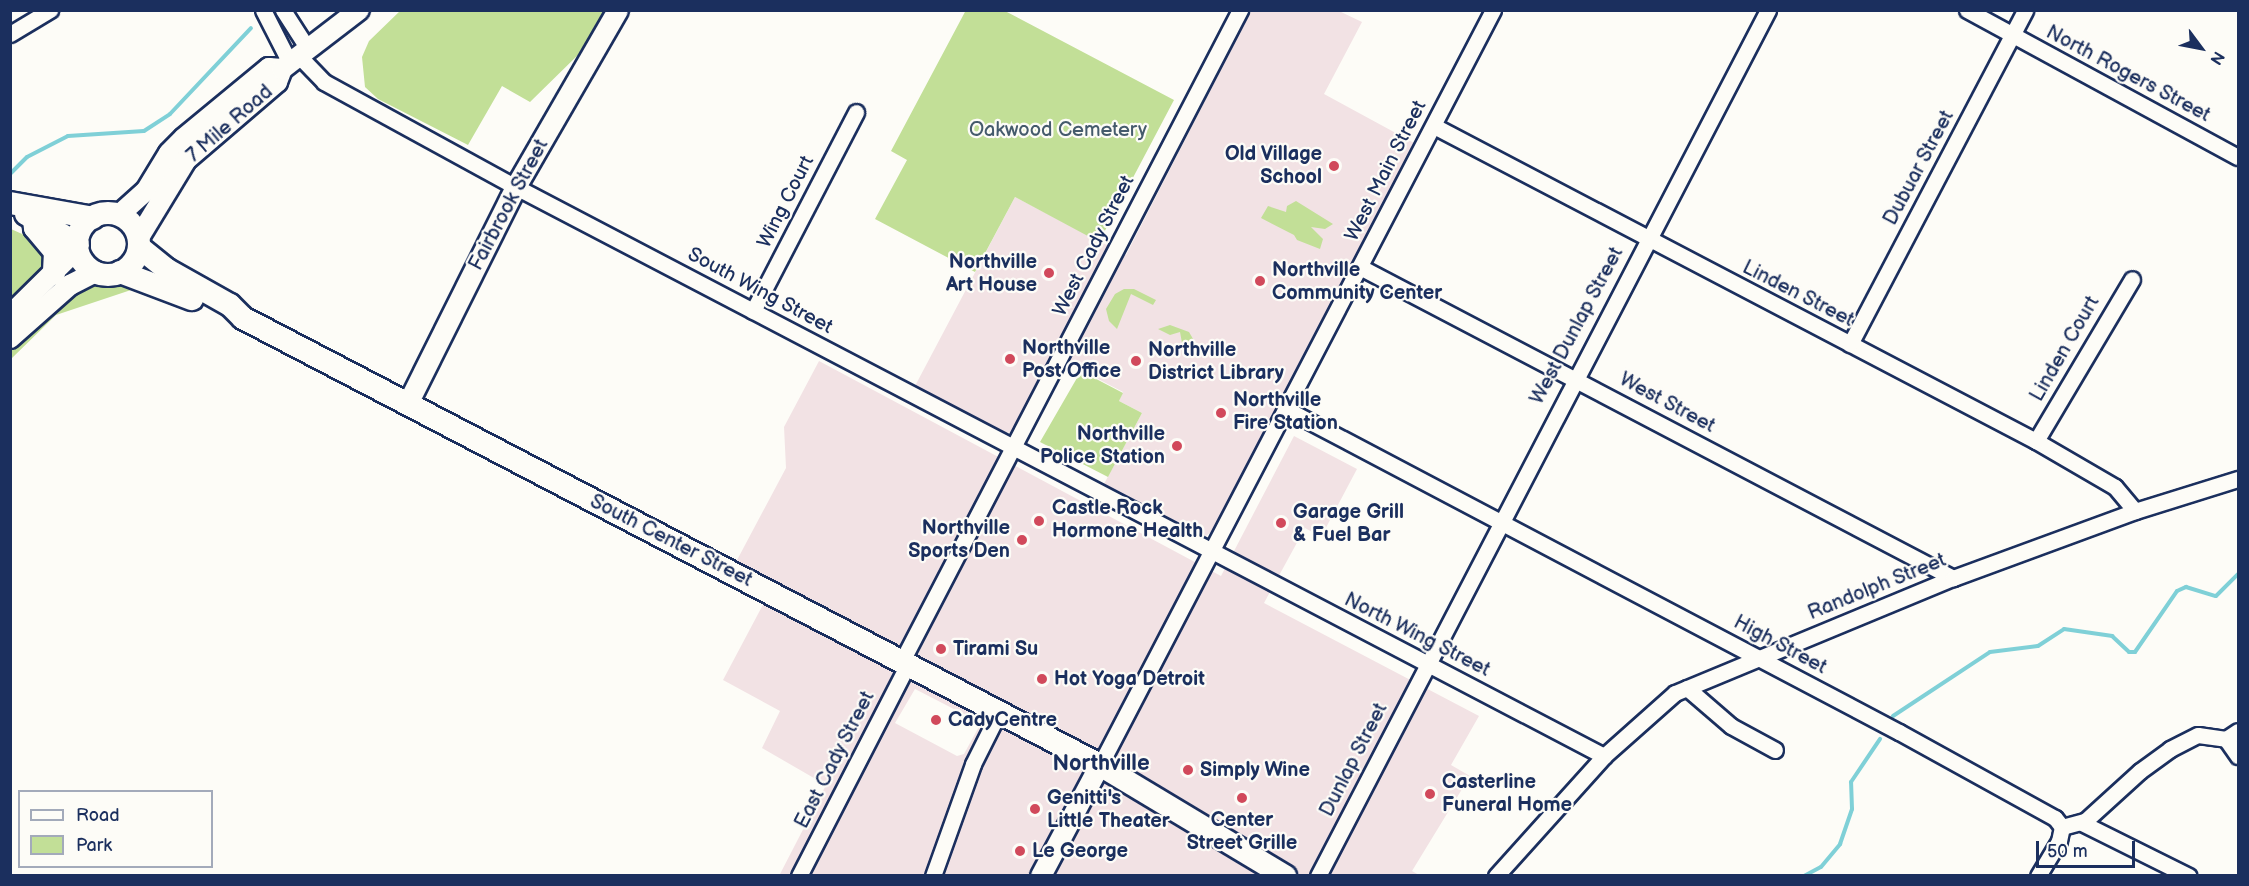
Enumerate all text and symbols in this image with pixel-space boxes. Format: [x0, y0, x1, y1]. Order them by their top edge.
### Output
north arrow [2171, 18, 2231, 78]
street label: North Rogers Street [2042, 20, 2214, 128]
text: N [2205, 48, 2228, 68]
street label: 7 Mile Road [182, 80, 278, 168]
street label: West Main Street [1340, 96, 1432, 246]
street label: Dubuar Street [1879, 106, 1959, 230]
park label: Oakwood Cemetery [969, 118, 1147, 142]
street label: Fairbrook Street [464, 135, 554, 275]
place label: Old Village School [1224, 142, 1322, 189]
street label: Wing Court [753, 152, 819, 252]
marker: Old Village School [1327, 159, 1341, 173]
street label: West Cady Street [1048, 171, 1140, 321]
street label: South Wing Street [683, 242, 837, 340]
street label: West Dunlap Street [1525, 243, 1629, 409]
place label: Northville Art House [946, 250, 1037, 297]
street label: Linden Street [1738, 256, 1858, 332]
place label: Northville Community Center [1272, 258, 1443, 305]
marker: Northville Art House [1042, 266, 1056, 280]
marker: Northville Community Center [1253, 274, 1267, 288]
street label: Linden Court [2025, 292, 2105, 406]
place label: Northville Post Office [1022, 336, 1121, 383]
place label: Northville District Library [1148, 338, 1284, 385]
marker: Northville Post Office [1003, 352, 1017, 366]
marker: Northville District Library [1129, 354, 1143, 368]
street label: West Street [1615, 368, 1719, 438]
place label: Northville Fire Station [1233, 389, 1338, 436]
marker: Northville Fire Station [1214, 406, 1228, 420]
place label: Northville Police Station [1040, 422, 1165, 469]
marker: Northville Police Station [1170, 439, 1184, 453]
street label: South Center Street [586, 490, 756, 592]
place label: Castle Rock Hormone Health [1052, 497, 1203, 544]
place label: Garage Grill & Fuel Bar [1293, 500, 1404, 547]
marker: Castle Rock Hormone Health [1030, 512, 1048, 530]
place label: Northville Sports Den [908, 516, 1010, 563]
marker: Garage Grill & Fuel Bar [1274, 516, 1288, 530]
marker: Northville Sports Den [1015, 533, 1029, 547]
street label: Randolph Street [1804, 548, 1950, 626]
street label: North Wing Street [1340, 588, 1494, 682]
street label: High Street [1729, 610, 1831, 680]
place label: Tirami Su [953, 637, 1038, 661]
marker: Tirami Su [934, 642, 948, 656]
place label: Hot Yoga Detroit [1054, 667, 1205, 691]
marker: Hot Yoga Detroit [1035, 672, 1049, 686]
street label: East Cady Street [790, 687, 880, 833]
street label: Dunlap Street [1315, 699, 1393, 821]
place label: CadyCentre [948, 708, 1057, 732]
marker: CadyCentre [929, 713, 943, 727]
district label: Northville [1052, 751, 1150, 777]
place label: Simply Wine [1200, 758, 1310, 782]
marker: Simply Wine [1181, 763, 1195, 777]
place label: Casterline Funeral Home [1442, 771, 1572, 818]
place label: Genitti's Little Theater [1047, 786, 1170, 833]
marker: Casterline Funeral Home [1423, 787, 1437, 801]
legend [18, 790, 213, 868]
marker: Center Street Grille [1235, 791, 1249, 805]
marker: Genitti's Little Theater [1028, 802, 1042, 816]
text: Road [76, 805, 120, 826]
place label: Center Street Grille [1187, 808, 1297, 855]
scale bar [2039, 829, 2138, 867]
text: Park [76, 835, 112, 856]
place label: Le George [1032, 839, 1128, 863]
text: 50 m [2047, 841, 2088, 862]
marker: Le George [1013, 844, 1027, 858]

